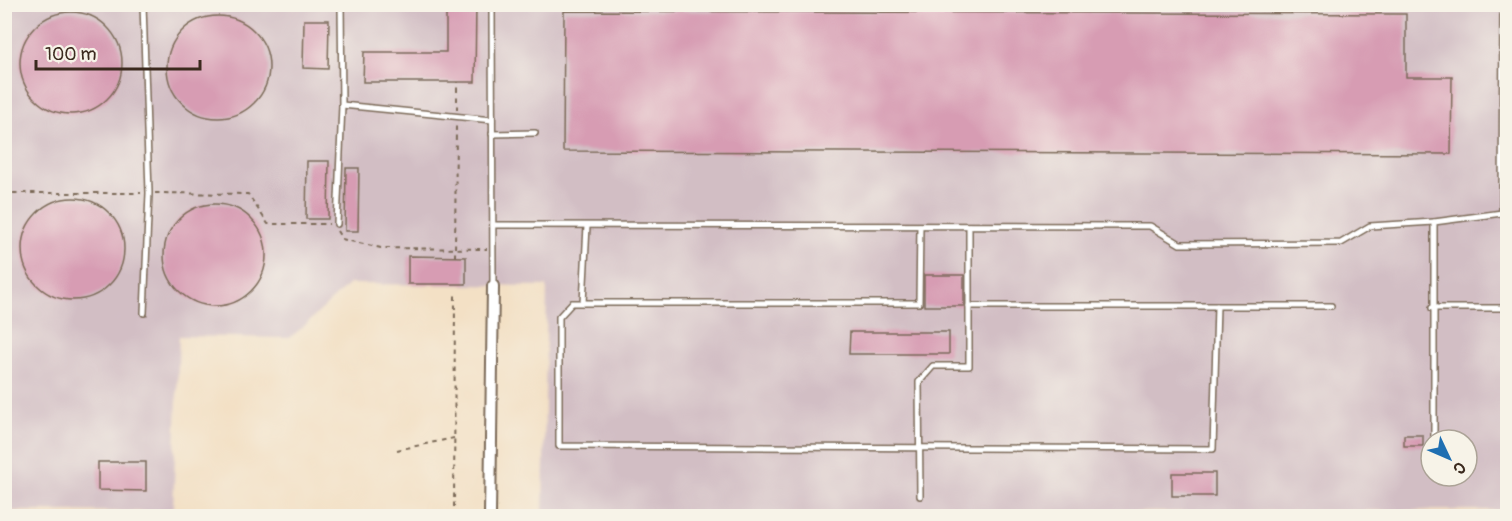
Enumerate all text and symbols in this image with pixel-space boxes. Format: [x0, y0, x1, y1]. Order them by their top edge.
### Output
scale bar [36, 33, 200, 71]
text: 100 m [45, 43, 97, 66]
north arrow [1419, 428, 1479, 488]
text: С [1448, 457, 1470, 478]

